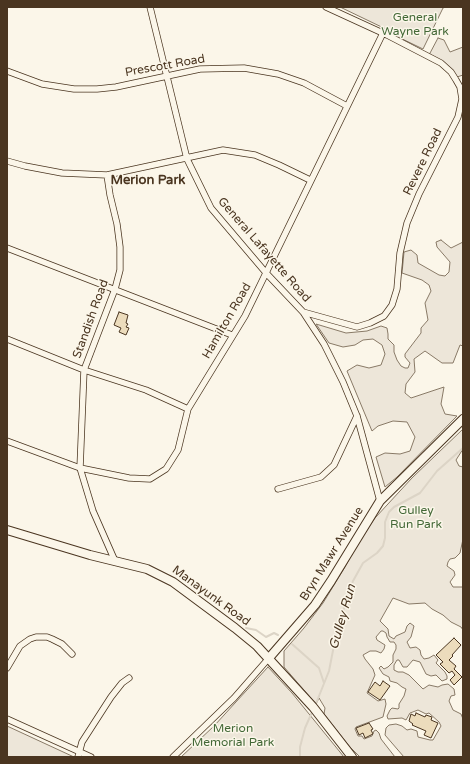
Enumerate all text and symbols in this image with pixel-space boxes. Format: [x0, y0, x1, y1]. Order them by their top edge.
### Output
park label: General Wayne Park [381, 11, 449, 39]
street label: Prescott Road [124, 52, 206, 80]
street label: Revere Road [401, 126, 445, 198]
district label: Merion Park [111, 173, 185, 189]
street label: General Lafayette Road [215, 195, 313, 305]
street label: Standish Road [70, 278, 112, 360]
street label: Hamilton Road [199, 281, 255, 361]
street label: Bryn Mawr Avenue [297, 504, 367, 604]
park label: Gulley Run Park [390, 504, 442, 532]
street label: Manayunk Road [169, 563, 253, 629]
water label: Gulley Run [326, 583, 360, 651]
park label: Merion Memorial Park [192, 722, 274, 750]

